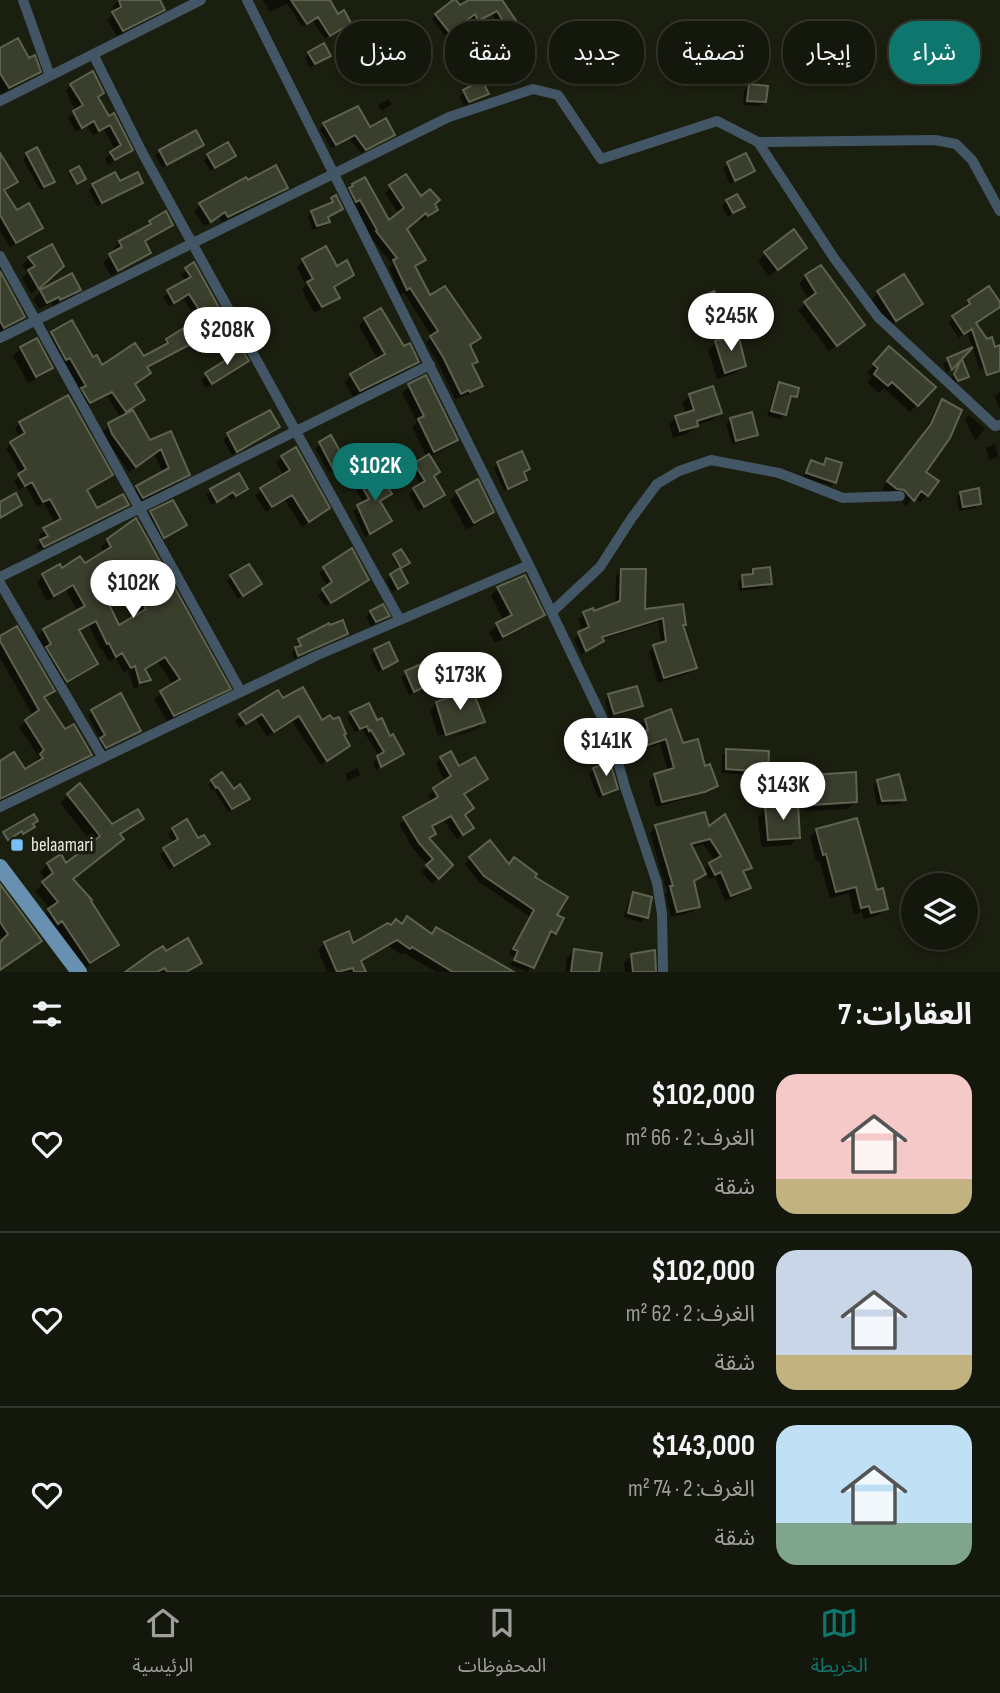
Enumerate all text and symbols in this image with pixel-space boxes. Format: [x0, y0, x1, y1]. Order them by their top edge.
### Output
chip: منزل [336, 21, 431, 84]
chip: شقة [445, 21, 535, 84]
chip: جديد [549, 21, 644, 84]
chip: تصفية [658, 21, 769, 84]
chip: إيجار [783, 21, 875, 84]
chip: شراء [889, 21, 980, 84]
pin: $245K [682, 294, 780, 353]
text: $245K [704, 302, 758, 330]
pin: $208K [178, 308, 276, 367]
text: $208K [200, 316, 254, 344]
pin: $102K [326, 444, 424, 503]
text: $102K [348, 452, 402, 480]
pin: $102K [84, 560, 182, 620]
text: $102K [106, 569, 160, 597]
pin: $173K [411, 652, 509, 712]
text: $173K [434, 661, 486, 689]
pin: $141K [557, 718, 655, 778]
text: $141K [580, 727, 632, 755]
pin: $143K [734, 762, 832, 822]
text: $143K [756, 771, 810, 799]
place label: belaamari [31, 834, 93, 857]
marker: belaamari [9, 837, 25, 853]
map controls [901, 873, 978, 950]
button: layers [901, 873, 978, 950]
icon: filters [28, 995, 66, 1033]
text: العقارات: 7 [838, 997, 972, 1033]
text: $102,000 [651, 1077, 755, 1113]
icon: home [832, 1102, 916, 1186]
text: الغرف: 2 · 66 m² [625, 1124, 755, 1152]
icon: heart [28, 1125, 66, 1163]
text: شقة [714, 1173, 755, 1201]
text: $102,000 [651, 1253, 755, 1289]
icon: home [832, 1278, 916, 1362]
text: الغرف: 2 · 62 m² [626, 1300, 755, 1328]
icon: heart [28, 1301, 66, 1339]
text: شقة [714, 1349, 755, 1377]
text: $143,000 [651, 1428, 755, 1464]
icon: home [832, 1453, 916, 1537]
text: الغرف: 2 · 74 m² [628, 1475, 755, 1503]
icon: heart [28, 1476, 66, 1514]
text: شقة [714, 1524, 755, 1552]
tab: الرئيسية [132, 1604, 193, 1686]
tab: المحفوظات [458, 1604, 546, 1686]
tab: الخريطة [811, 1604, 868, 1686]

